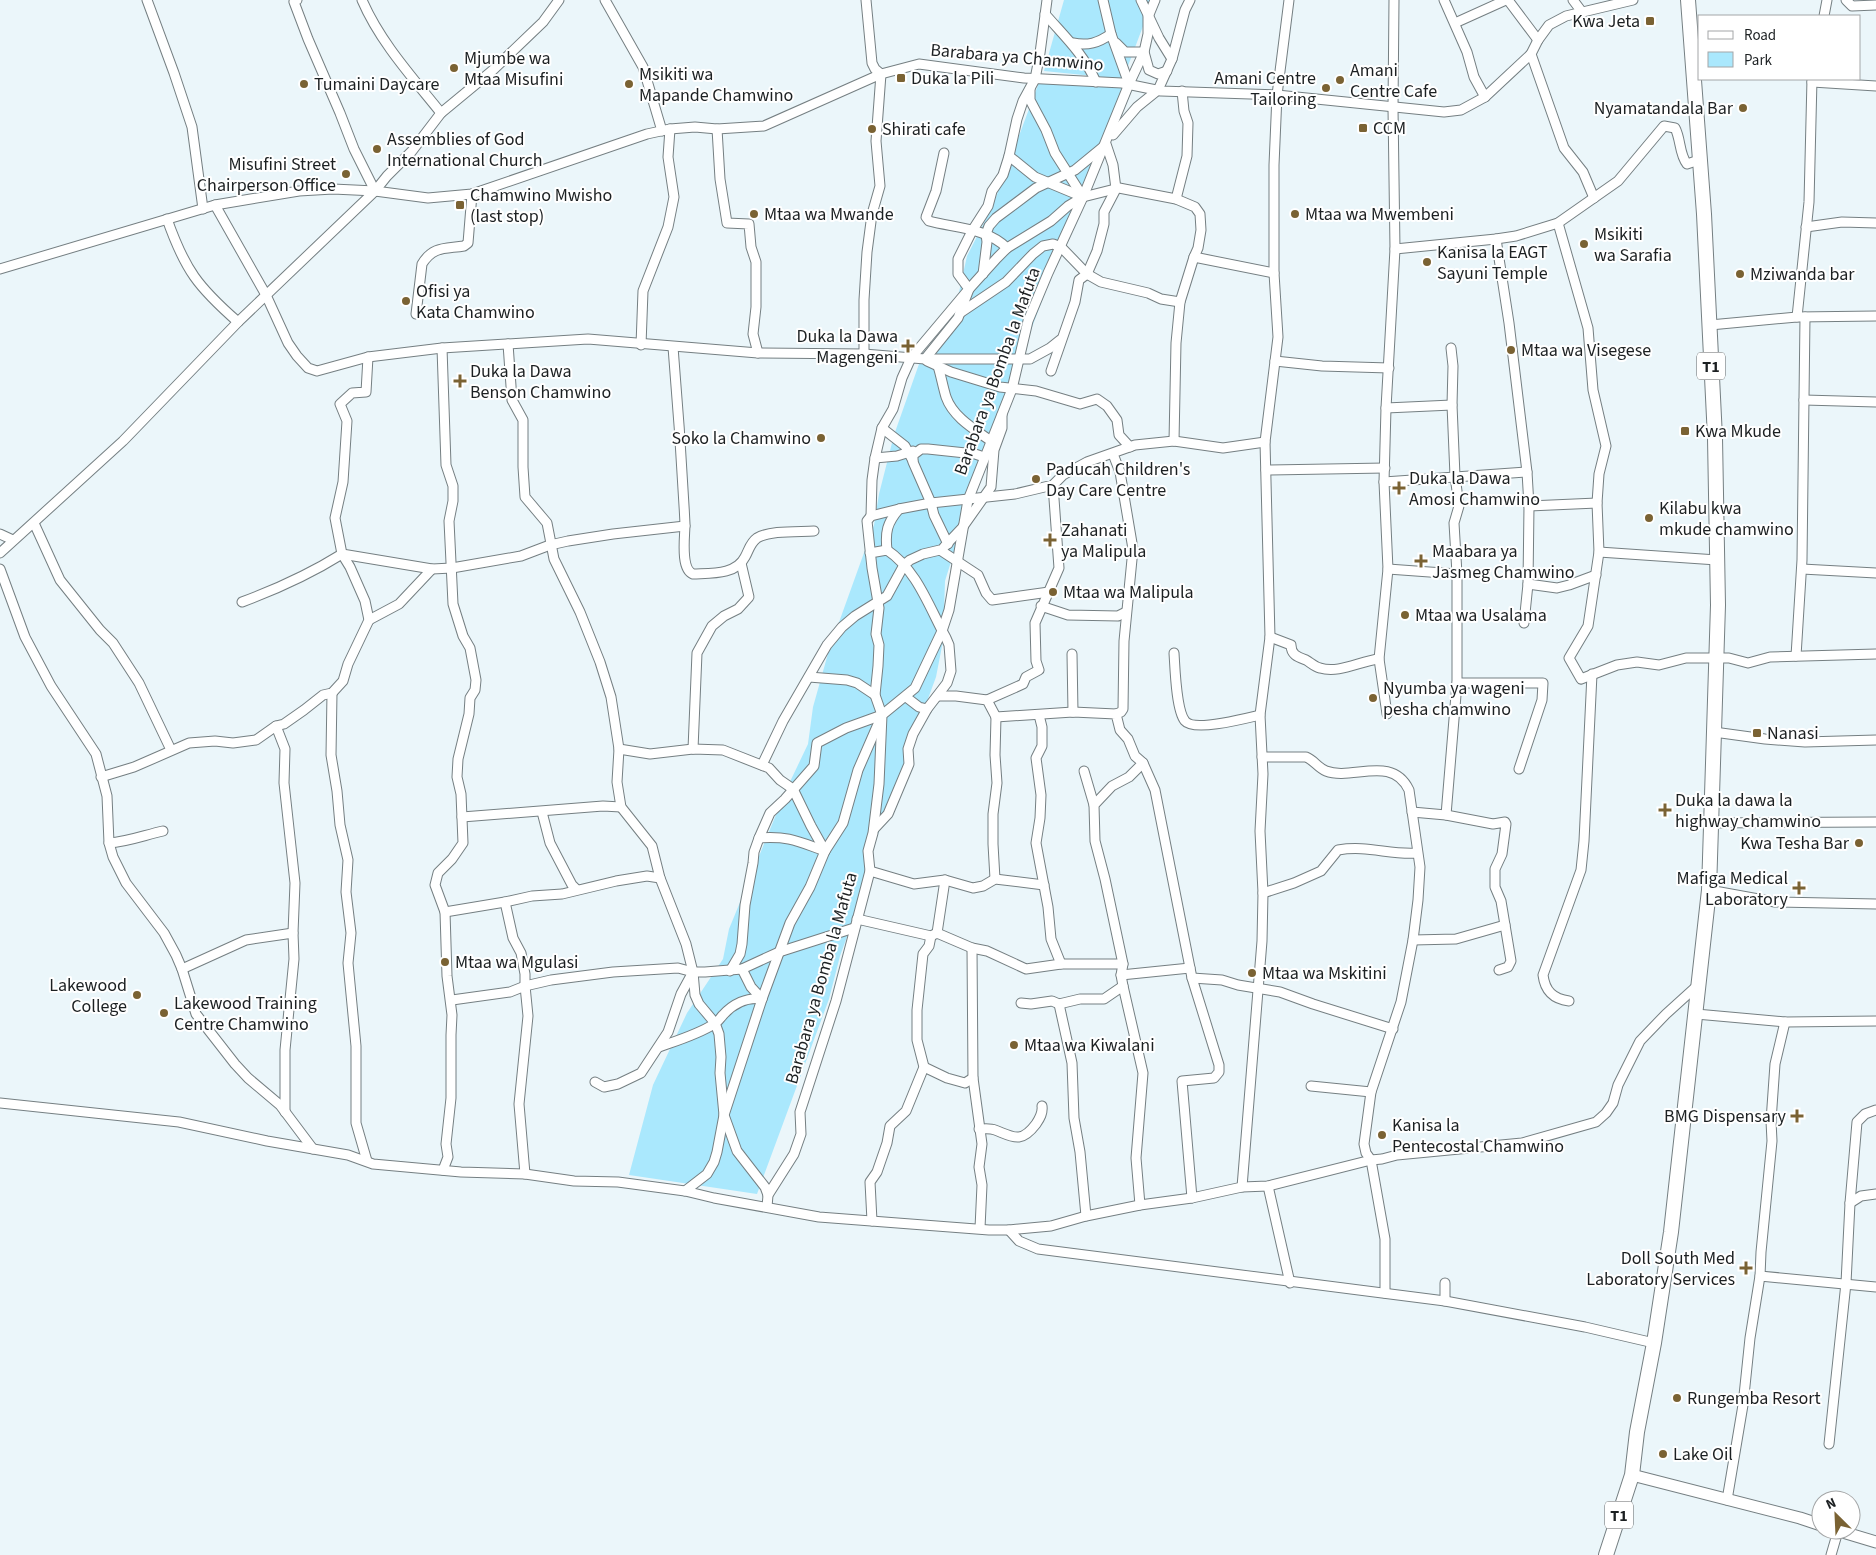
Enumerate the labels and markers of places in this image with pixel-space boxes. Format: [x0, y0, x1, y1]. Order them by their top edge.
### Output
place label: Kwa Jeta [1572, 9, 1640, 34]
marker: Kwa Jeta [1644, 15, 1656, 27]
place label: Mjumbe wa Mtaa Misufini [464, 46, 563, 92]
place label: Amani Centre Cafe [1350, 58, 1437, 104]
marker: Mjumbe wa Mtaa Misufini [448, 62, 460, 74]
place label: Msikiti wa Mapande Chamwino [639, 62, 793, 108]
place label: Duka la Pili [911, 66, 994, 91]
place label: Amani Centre Tailoring [1214, 66, 1316, 112]
place label: Tumaini Daycare [314, 72, 440, 97]
marker: Duka la Pili [895, 72, 907, 84]
marker: Amani Centre Cafe [1334, 74, 1346, 86]
marker: Tumaini Daycare [298, 78, 310, 90]
marker: Msikiti wa Mapande Chamwino [623, 78, 635, 90]
marker: Amani Centre Tailoring [1320, 82, 1332, 94]
place label: Nyamatandala Bar [1594, 96, 1734, 121]
marker: Nyamatandala Bar [1737, 102, 1749, 114]
place label: CCM [1373, 116, 1406, 141]
place label: Shirati cafe [882, 117, 966, 142]
marker: CCM [1357, 122, 1369, 134]
marker: Shirati cafe [866, 123, 878, 135]
place label: Assemblies of God International Church [387, 127, 543, 173]
marker: Assemblies of God International Church [371, 143, 383, 155]
place label: Misufini Street Chairperson Office [197, 152, 336, 198]
marker: Misufini Street Chairperson Office [340, 168, 352, 180]
place label: Chamwino Mwisho (last stop) [470, 183, 612, 229]
marker: Chamwino Mwisho (last stop) [454, 199, 466, 211]
place label: Mtaa wa Mwande [764, 202, 894, 227]
place label: Mtaa wa Mwembeni [1305, 202, 1454, 227]
marker: Mtaa wa Mwande [748, 208, 760, 220]
marker: Mtaa wa Mwembeni [1289, 208, 1301, 220]
place label: Msikiti wa Sarafia [1594, 222, 1672, 268]
marker: Msikiti wa Sarafia [1578, 238, 1590, 250]
place label: Kanisa la EAGT Sayuni Temple [1437, 240, 1548, 286]
marker: Kanisa la EAGT Sayuni Temple [1421, 256, 1433, 268]
place label: Mziwanda bar [1750, 262, 1855, 287]
marker: Mziwanda bar [1734, 268, 1746, 280]
place label: Ofisi ya Kata Chamwino [416, 279, 535, 325]
marker: Ofisi ya Kata Chamwino [400, 295, 412, 307]
place label: Duka la Dawa Magengeni [796, 324, 898, 370]
place label: Mtaa wa Visegese [1521, 338, 1651, 363]
marker: Duka la Dawa Magengeni [902, 340, 914, 352]
marker: Mtaa wa Visegese [1505, 344, 1517, 356]
place label: Duka la Dawa Benson Chamwino [470, 359, 611, 405]
marker: Duka la Dawa Benson Chamwino [454, 375, 466, 387]
place label: Kwa Mkude [1695, 419, 1781, 444]
marker: Kwa Mkude [1679, 425, 1691, 437]
place label: Soko la Chamwino [671, 426, 811, 451]
marker: Soko la Chamwino [815, 432, 827, 444]
place label: Paducah Children's Day Care Centre [1046, 457, 1190, 503]
place label: Duka la Dawa Amosi Chamwino [1409, 466, 1540, 512]
marker: Paducah Children's Day Care Centre [1030, 473, 1042, 485]
marker: Duka la Dawa Amosi Chamwino [1393, 482, 1405, 494]
place label: Kilabu kwa mkude chamwino [1659, 496, 1794, 542]
marker: Kilabu kwa mkude chamwino [1643, 512, 1655, 524]
place label: Zahanati ya Malipula [1061, 518, 1146, 564]
marker: Zahanati ya Malipula [1043, 533, 1057, 547]
place label: Maabara ya Jasmeg Chamwino [1432, 539, 1575, 585]
marker: Maabara ya Jasmeg Chamwino [1414, 554, 1428, 568]
place label: Mtaa wa Malipula [1063, 580, 1194, 605]
marker: Mtaa wa Malipula [1047, 586, 1059, 598]
place label: Mtaa wa Usalama [1415, 603, 1547, 628]
marker: Mtaa wa Usalama [1399, 609, 1411, 621]
place label: Nyumba ya wageni pesha chamwino [1383, 676, 1525, 722]
marker: Nyumba ya wageni pesha chamwino [1367, 692, 1379, 704]
place label: Nanasi [1767, 721, 1819, 746]
marker: Nanasi [1751, 727, 1763, 739]
place label: Duka la dawa la highway chamwino [1675, 788, 1821, 834]
marker: Duka la dawa la highway chamwino [1659, 804, 1671, 816]
place label: Kwa Tesha Bar [1740, 831, 1850, 856]
marker: Kwa Tesha Bar [1853, 837, 1865, 849]
place label: Mafiga Medical Laboratory [1677, 866, 1789, 912]
marker: Mafiga Medical Laboratory [1792, 881, 1806, 895]
place label: Mtaa wa Mgulasi [455, 950, 579, 975]
marker: Mtaa wa Mgulasi [439, 956, 451, 968]
place label: Mtaa wa Mskitini [1262, 961, 1387, 986]
marker: Mtaa wa Mskitini [1246, 967, 1258, 979]
place label: Lakewood College [49, 973, 127, 1019]
marker: Lakewood College [131, 989, 143, 1001]
place label: Lakewood Training Centre Chamwino [174, 991, 317, 1037]
marker: Lakewood Training Centre Chamwino [158, 1007, 170, 1019]
place label: Mtaa wa Kiwalani [1024, 1033, 1155, 1058]
marker: Mtaa wa Kiwalani [1008, 1039, 1020, 1051]
place label: BMG Dispensary [1664, 1104, 1787, 1129]
marker: BMG Dispensary [1790, 1109, 1804, 1123]
place label: Kanisa la Pentecostal Chamwino [1392, 1113, 1564, 1159]
marker: Kanisa la Pentecostal Chamwino [1376, 1129, 1388, 1141]
place label: Doll South Med Laboratory Services [1586, 1246, 1735, 1292]
marker: Doll South Med Laboratory Services [1739, 1261, 1753, 1275]
place label: Rungemba Resort [1687, 1386, 1821, 1411]
marker: Rungemba Resort [1671, 1392, 1683, 1404]
place label: Lake Oil [1673, 1442, 1733, 1467]
marker: Lake Oil [1657, 1448, 1669, 1460]

